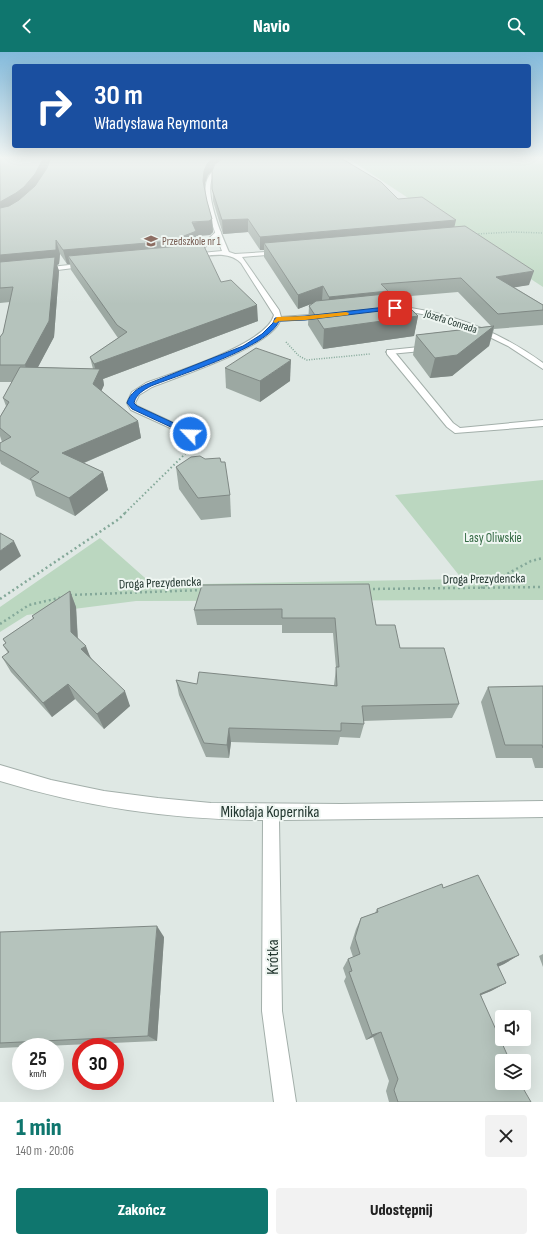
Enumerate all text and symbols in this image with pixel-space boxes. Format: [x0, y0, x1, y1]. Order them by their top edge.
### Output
icon: back [16, 15, 38, 37]
icon: search [505, 15, 527, 37]
text: Navio [253, 16, 290, 37]
text: 30 m [94, 79, 143, 112]
icon: right [28, 80, 80, 132]
text: Władysława Reymonta [94, 113, 228, 134]
school or university icon: Przedszkole nr 1 [143, 233, 159, 249]
place label: Przedszkole nr 1 [162, 235, 221, 248]
pin [378, 291, 412, 325]
icon: arrive [384, 297, 406, 319]
street label: Józefa Conrada [422, 307, 479, 336]
position arrow [169, 413, 211, 455]
park label: Lasy Oliwskie [464, 530, 522, 546]
street label: Droga Prezydencka [443, 570, 525, 588]
street label: Droga Prezydencka [118, 574, 202, 592]
street label: Mikołaja Kopernika [220, 803, 320, 822]
street label: Krótka [264, 939, 283, 975]
map controls [495, 1010, 531, 1090]
button: sound [495, 1010, 531, 1046]
speed limit sign: 30 [72, 1038, 124, 1090]
text: 25 [29, 1047, 47, 1071]
button: layers [495, 1054, 531, 1090]
text: km/h [29, 1068, 47, 1080]
text: 1 min [16, 1113, 62, 1142]
button: close [485, 1115, 527, 1157]
text: 140 m · 20:06 [16, 1143, 74, 1159]
button: Zakończ [16, 1188, 268, 1234]
button: Udostępnij [276, 1188, 527, 1234]

